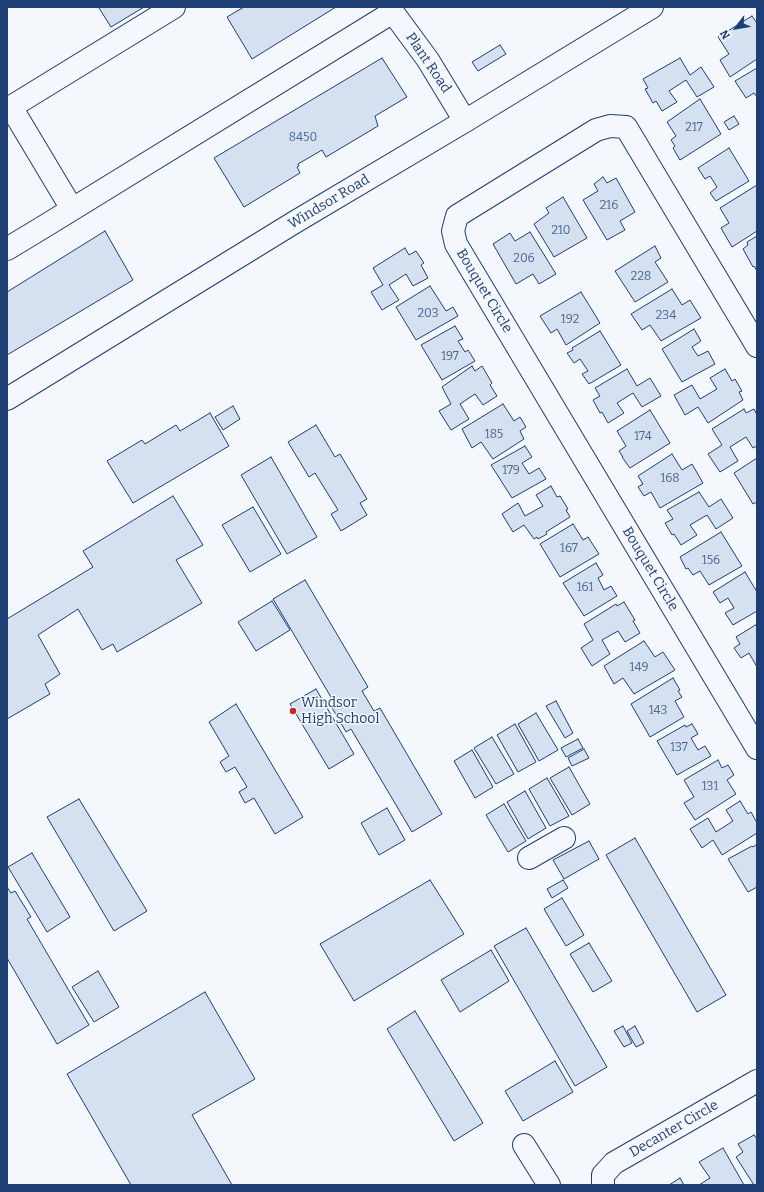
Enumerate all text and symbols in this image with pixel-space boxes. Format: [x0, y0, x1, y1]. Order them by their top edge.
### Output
north arrow [716, 8, 756, 48]
text: N [718, 27, 733, 41]
street label: Plant Road [402, 30, 454, 96]
house number: 217 [685, 121, 703, 135]
house number: 8450 [289, 131, 317, 145]
street label: Windsor Road [285, 171, 373, 233]
house number: 216 [600, 199, 618, 213]
house number: 210 [551, 224, 571, 238]
street label: Bouquet Circle [452, 246, 516, 336]
house number: 206 [513, 252, 535, 266]
house number: 228 [631, 270, 651, 284]
house number: 203 [417, 307, 439, 321]
house number: 234 [656, 309, 676, 323]
house number: 192 [561, 313, 579, 327]
house number: 197 [441, 350, 459, 364]
house number: 185 [485, 428, 503, 442]
house number: 174 [634, 430, 652, 444]
house number: 179 [502, 464, 520, 478]
house number: 168 [660, 472, 680, 486]
street label: Bouquet Circle [618, 524, 682, 614]
house number: 167 [560, 542, 578, 556]
house number: 156 [702, 554, 720, 568]
house number: 161 [577, 581, 593, 595]
house number: 149 [630, 661, 648, 675]
place label: Windsor High School [301, 695, 379, 728]
house number: 143 [649, 704, 667, 718]
marker: Windsor High School [288, 706, 298, 716]
house number: 137 [670, 741, 688, 755]
house number: 131 [702, 780, 718, 794]
street label: Decanter Circle [627, 1097, 721, 1161]

